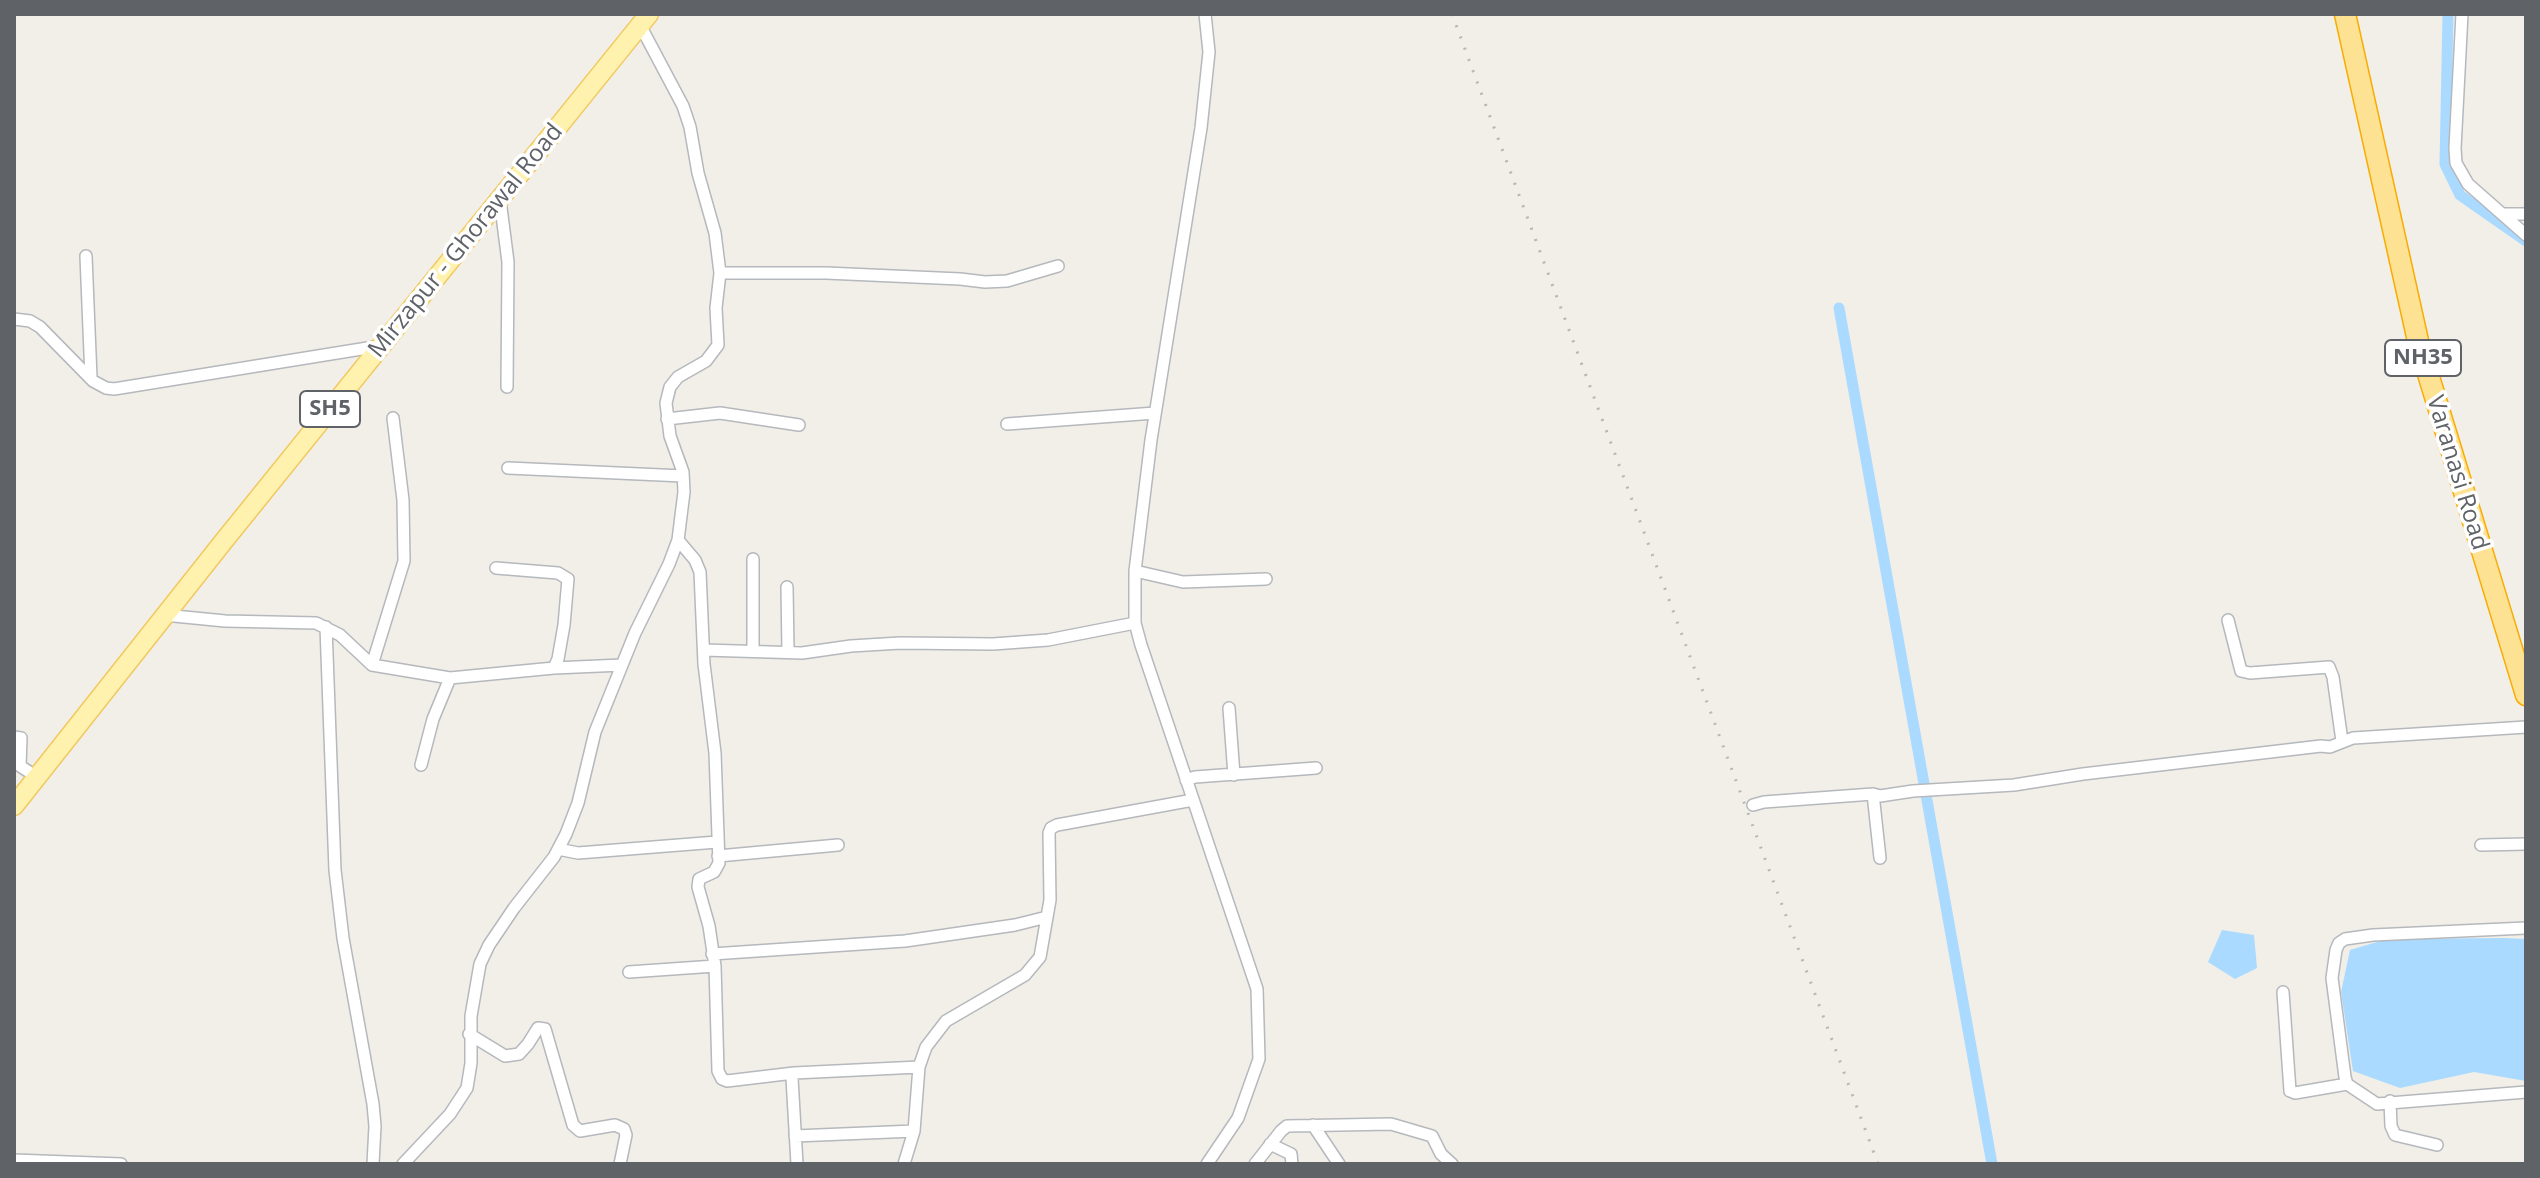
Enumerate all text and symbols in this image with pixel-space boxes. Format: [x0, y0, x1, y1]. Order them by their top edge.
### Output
street label: Mirzapur - Ghorawal Road [363, 118, 569, 364]
road number: NH35 [2385, 340, 2461, 376]
road number: SH5 [300, 391, 360, 427]
street label: Varanasi Road [2420, 392, 2494, 554]

